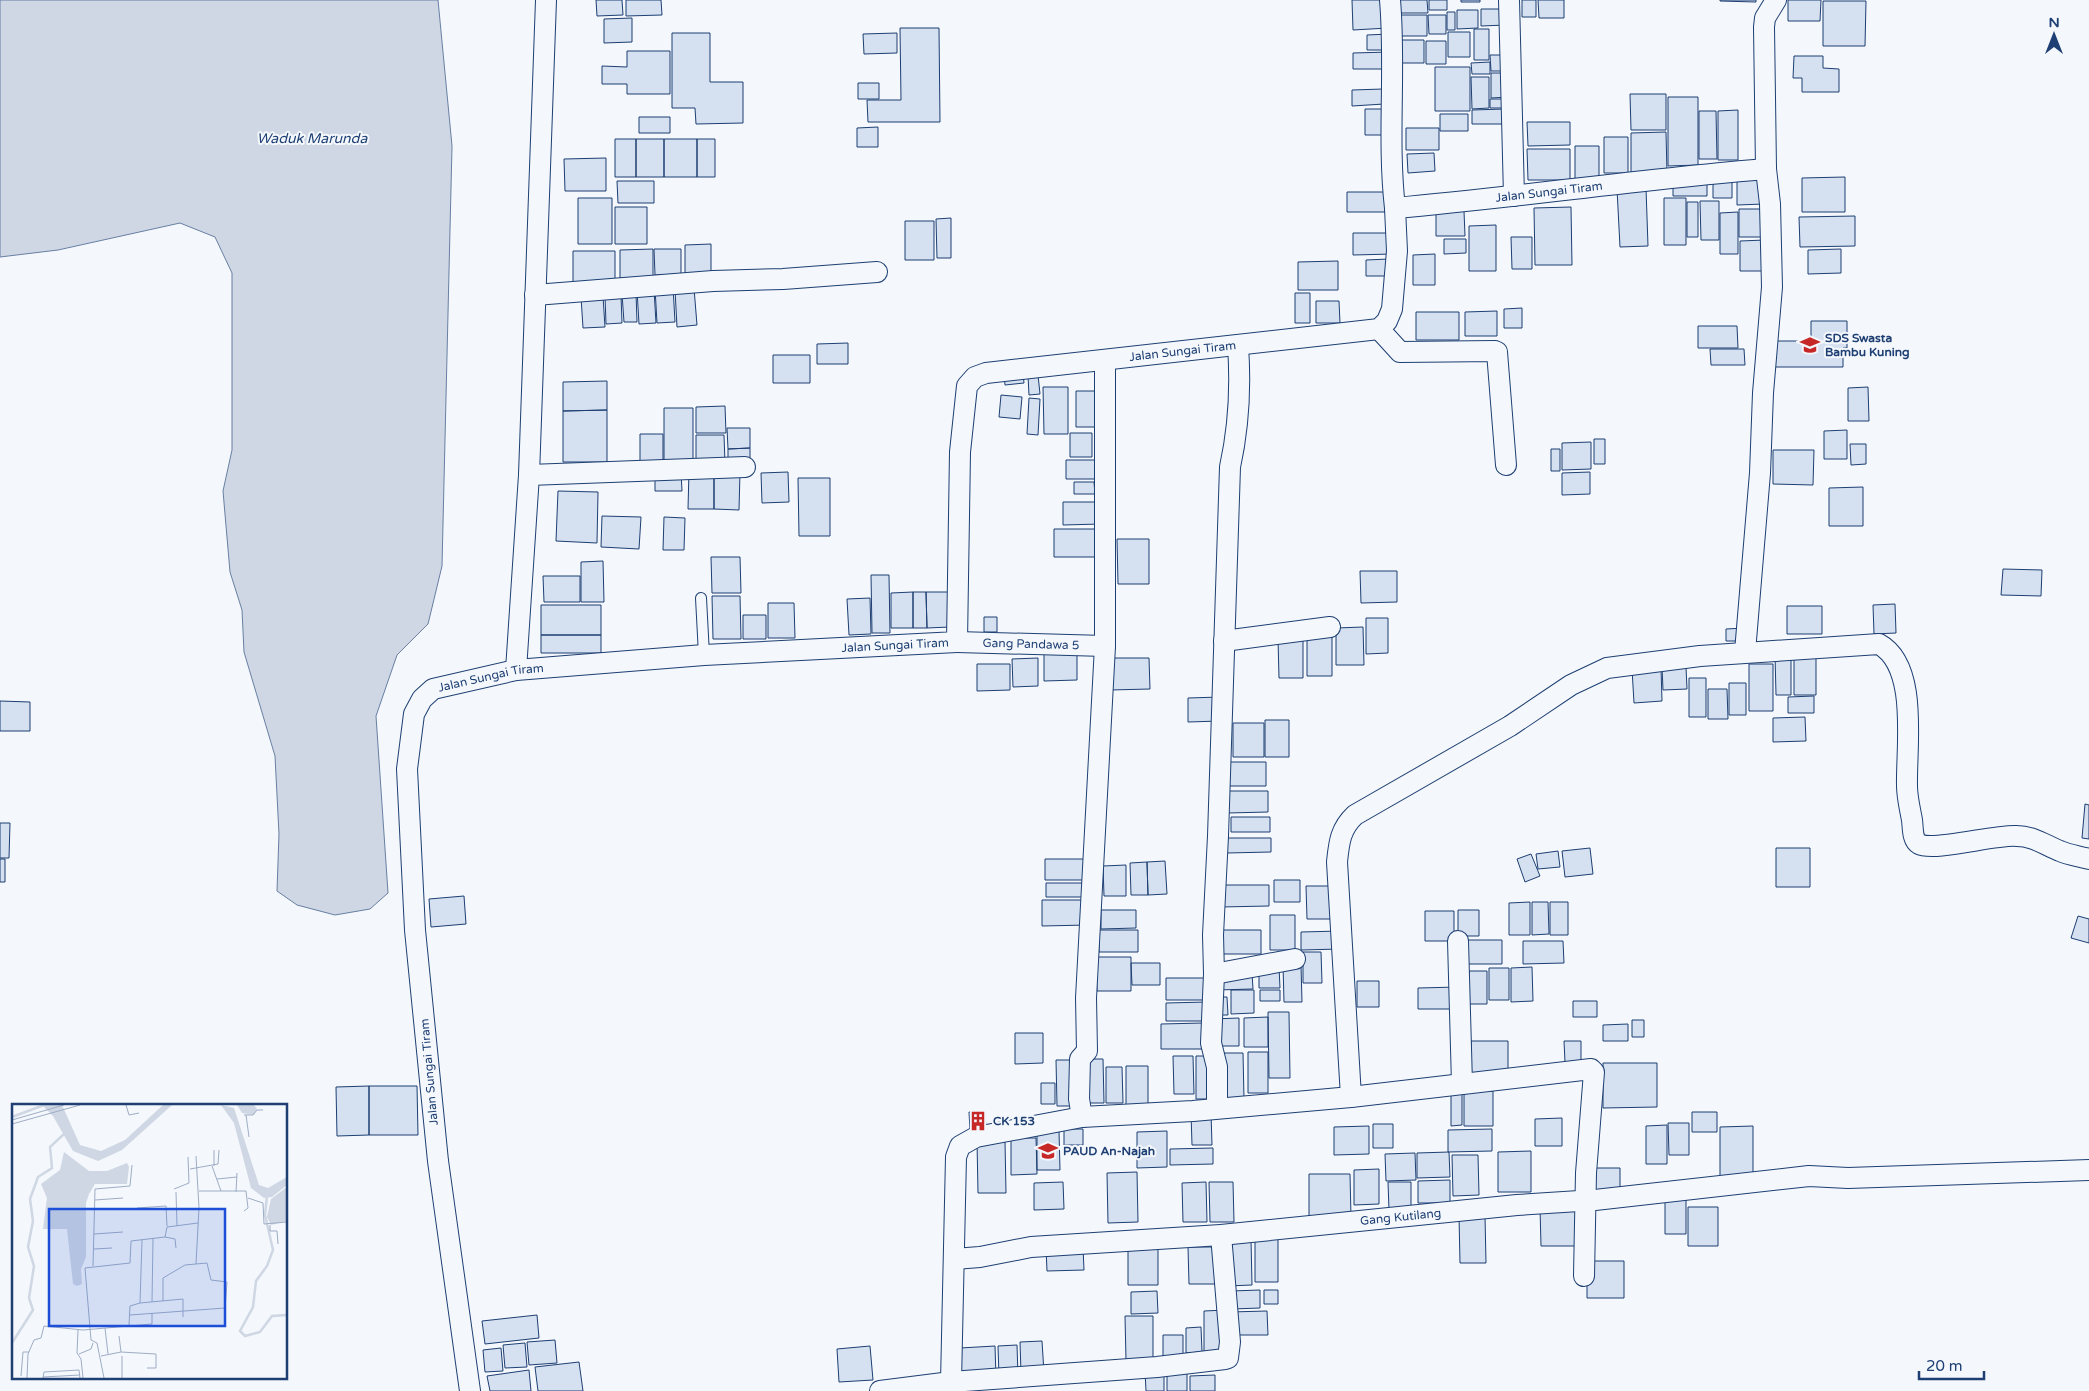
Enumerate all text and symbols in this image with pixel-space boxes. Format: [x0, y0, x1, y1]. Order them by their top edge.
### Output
north arrow [2029, 10, 2079, 60]
text: N [2048, 14, 2060, 31]
water label: Waduk Marunda [257, 130, 368, 147]
street label: Jalan Sungai Tiram [1495, 179, 1603, 205]
place label: SDS Swasta Bambu Kuning [1825, 331, 1910, 360]
school or university icon: SDS Swasta Bambu Kuning [1799, 334, 1821, 356]
street label: Jalan Sungai Tiram [1128, 338, 1237, 364]
street label: Jalan Sungai Tiram [841, 635, 949, 655]
street label: Gang Pandawa 5 [982, 636, 1080, 652]
street label: Jalan Sungai Tiram [437, 661, 544, 695]
street label: Jalan Sungai Tiram [417, 1018, 441, 1126]
inset map [12, 1104, 288, 1378]
building icon: CK 153 [967, 1110, 989, 1132]
place label: CK 153 [993, 1114, 1035, 1128]
school or university icon: PAUD An-Najah [1037, 1140, 1059, 1162]
place label: PAUD An-Najah [1063, 1144, 1155, 1159]
street label: Gang Kutilang [1359, 1206, 1442, 1228]
scale bar [1919, 1348, 1984, 1380]
text: 20 m [1926, 1357, 1963, 1375]

